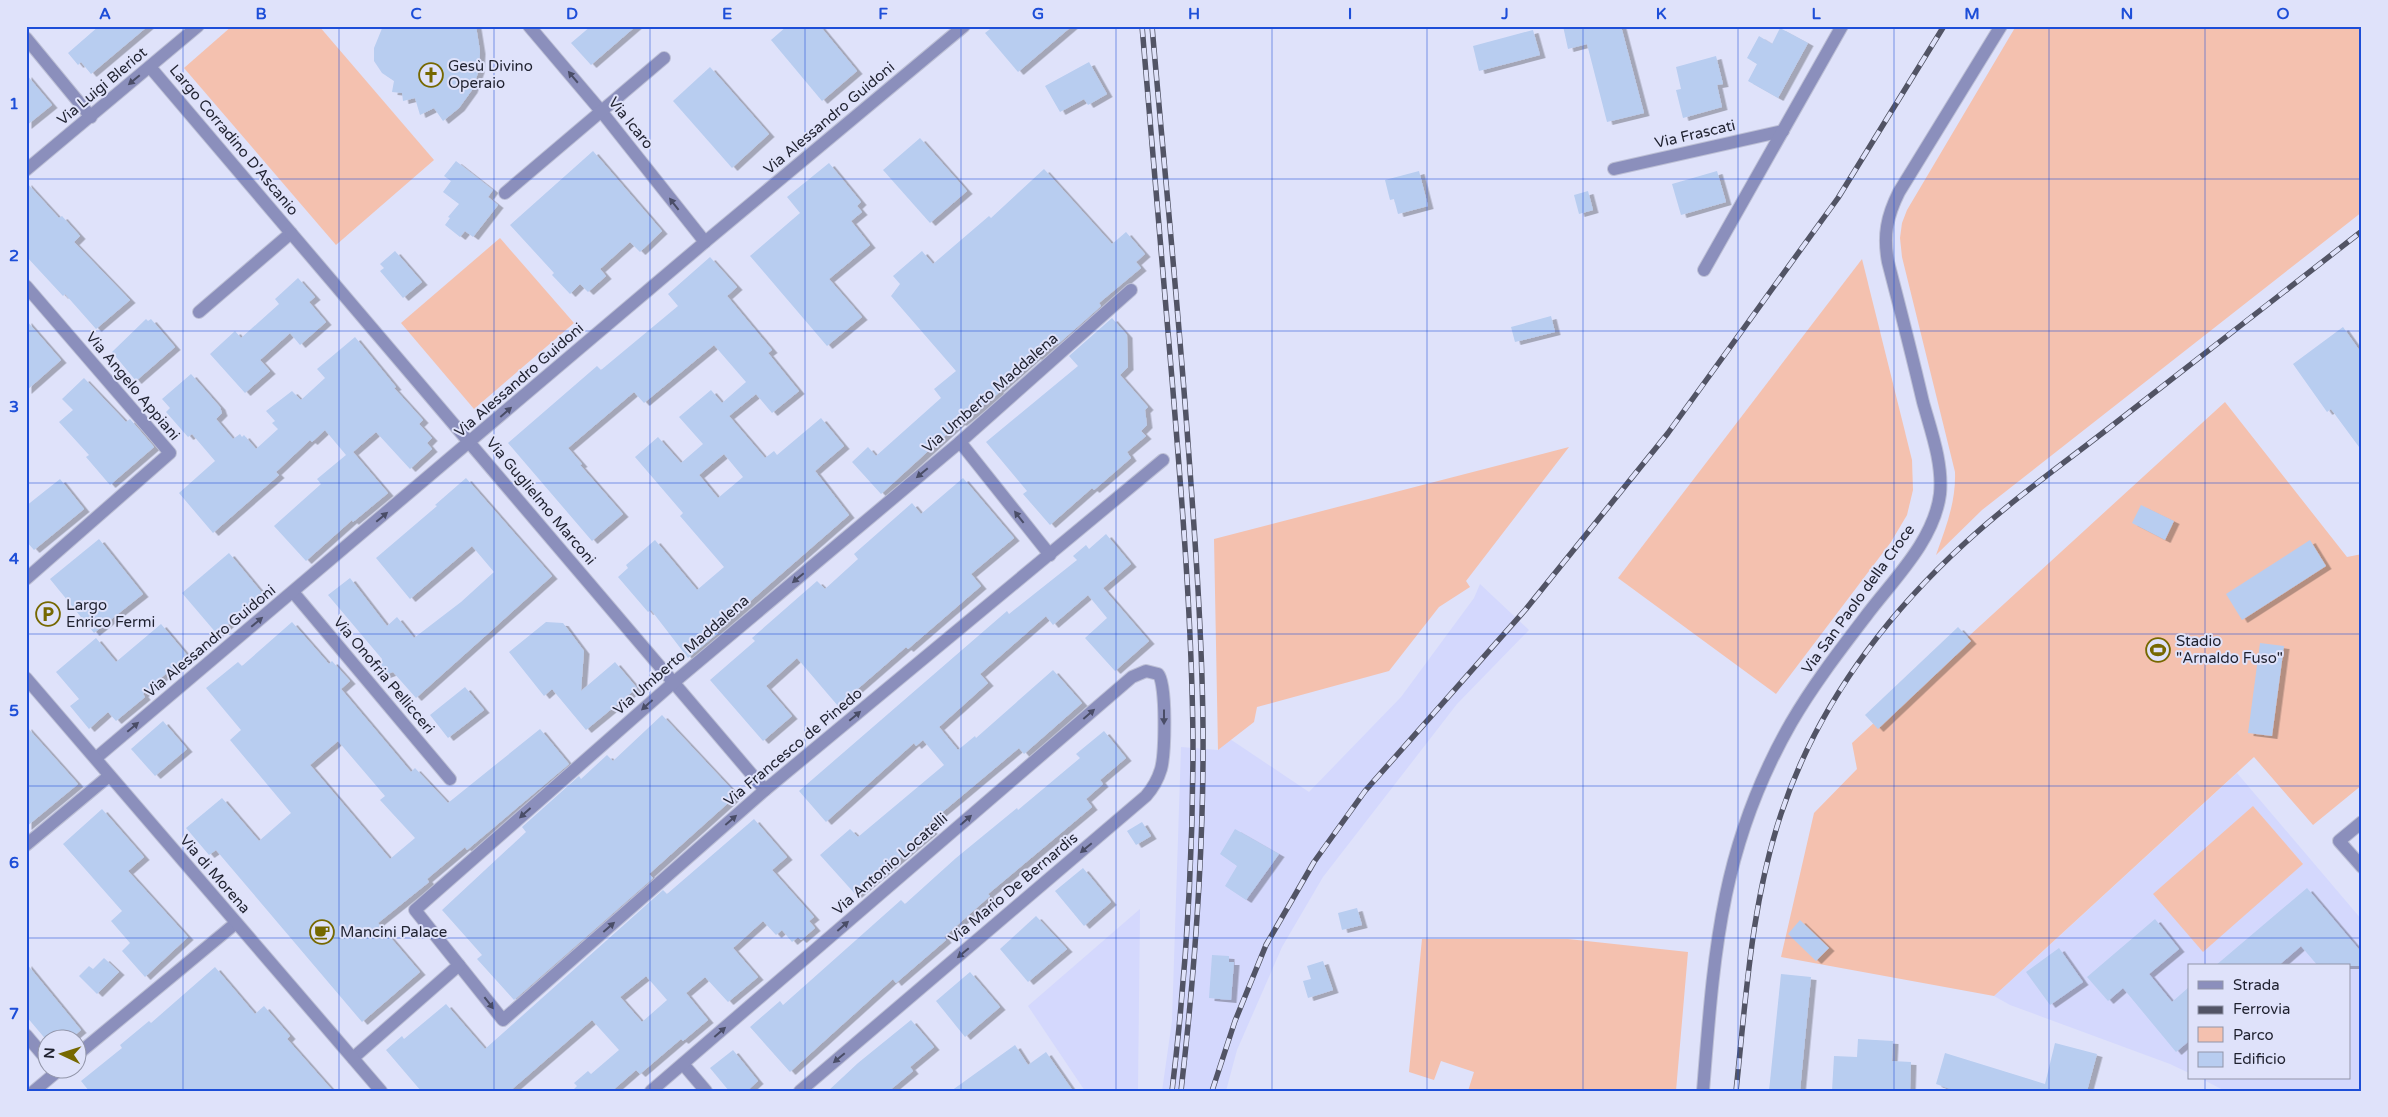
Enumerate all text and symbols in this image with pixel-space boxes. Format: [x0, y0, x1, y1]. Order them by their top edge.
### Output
text: A [99, 4, 111, 24]
text: B [255, 4, 267, 24]
text: C [410, 4, 422, 24]
text: D [566, 4, 578, 24]
text: E [722, 4, 732, 24]
text: F [878, 4, 888, 24]
text: G [1032, 4, 1044, 24]
text: H [1188, 4, 1200, 24]
text: I [1348, 4, 1352, 24]
text: J [1500, 4, 1509, 24]
text: K [1656, 4, 1667, 24]
text: L [1811, 4, 1821, 24]
text: M [1964, 4, 1980, 24]
text: N [2121, 4, 2133, 24]
text: O [2277, 4, 2290, 24]
street label: Via Luigi Bleriot [53, 43, 151, 129]
place label: Gesù Divino Operaio [448, 57, 533, 92]
street label: Via Alessandro Guidoni [760, 58, 898, 178]
street label: Largo Corradino D'Ascanio [166, 61, 302, 219]
church icon: Gesù Divino Operaio [418, 62, 444, 88]
one-way arrow [567, 71, 578, 84]
one-way arrow [128, 75, 141, 86]
street label: Via Icaro [605, 93, 657, 153]
text: 1 [9, 94, 19, 114]
street label: Via Frascati [1653, 116, 1737, 152]
one-way arrow [669, 198, 680, 211]
text: 2 [9, 246, 19, 266]
street label: Via Alessandro Guidoni [451, 319, 587, 441]
street label: Via Angelo Appiani [82, 328, 184, 444]
street label: Via Umberto Maddalena [919, 329, 1061, 457]
text: 3 [9, 397, 19, 417]
one-way arrow [499, 407, 512, 418]
street label: Via Guglielmo Marconi [482, 433, 600, 569]
one-way arrow [916, 468, 929, 479]
one-way arrow [1014, 511, 1025, 524]
one-way arrow [375, 512, 388, 523]
street label: Via San Paolo della Croce [1798, 521, 1918, 677]
text: 4 [9, 549, 19, 569]
one-way arrow [792, 572, 805, 583]
street label: Via Alessandro Guidoni [141, 581, 279, 701]
street label: Via Umberto Maddalena [610, 591, 752, 719]
place label: Largo Enrico Fermi [66, 596, 155, 631]
parking icon: Largo Enrico Fermi [35, 601, 61, 627]
street label: Via Onofria Pellicceri [330, 613, 438, 737]
one-way arrow [251, 616, 263, 628]
place label: Stadio "Arnaldo Fuso" [2176, 632, 2283, 667]
sports icon: Stadio "Arnaldo Fuso" [2145, 637, 2171, 663]
street label: Via Francesco de Pinedo [720, 684, 866, 810]
one-way arrow [642, 699, 654, 711]
text: 5 [9, 701, 19, 721]
one-way arrow [1083, 709, 1095, 720]
one-way arrow [1160, 709, 1168, 725]
one-way arrow [849, 710, 862, 721]
one-way arrow [126, 721, 139, 732]
one-way arrow [520, 807, 532, 819]
street label: Via Antonio Locatelli [829, 809, 951, 919]
one-way arrow [724, 815, 737, 826]
one-way arrow [960, 815, 972, 826]
street label: Via Mario De Bernardis [945, 829, 1081, 947]
street label: Via di Morena [176, 831, 254, 917]
one-way arrow [1080, 842, 1093, 853]
text: 6 [9, 853, 19, 873]
cafe icon: Mancini Palace [309, 919, 335, 945]
one-way arrow [836, 920, 848, 932]
one-way arrow [602, 922, 615, 933]
place label: Mancini Palace [340, 923, 447, 941]
one-way arrow [957, 947, 969, 959]
legend [2188, 964, 2350, 1080]
text: Strada [2233, 976, 2280, 994]
one-way arrow [484, 996, 495, 1009]
text: Ferrovia [2233, 1000, 2290, 1018]
text: 7 [9, 1004, 19, 1024]
one-way arrow [713, 1026, 725, 1038]
text: Parco [2233, 1026, 2274, 1044]
north arrow [38, 1030, 88, 1080]
text: N [41, 1047, 58, 1059]
text: Edificio [2233, 1050, 2286, 1068]
one-way arrow [833, 1052, 845, 1064]

